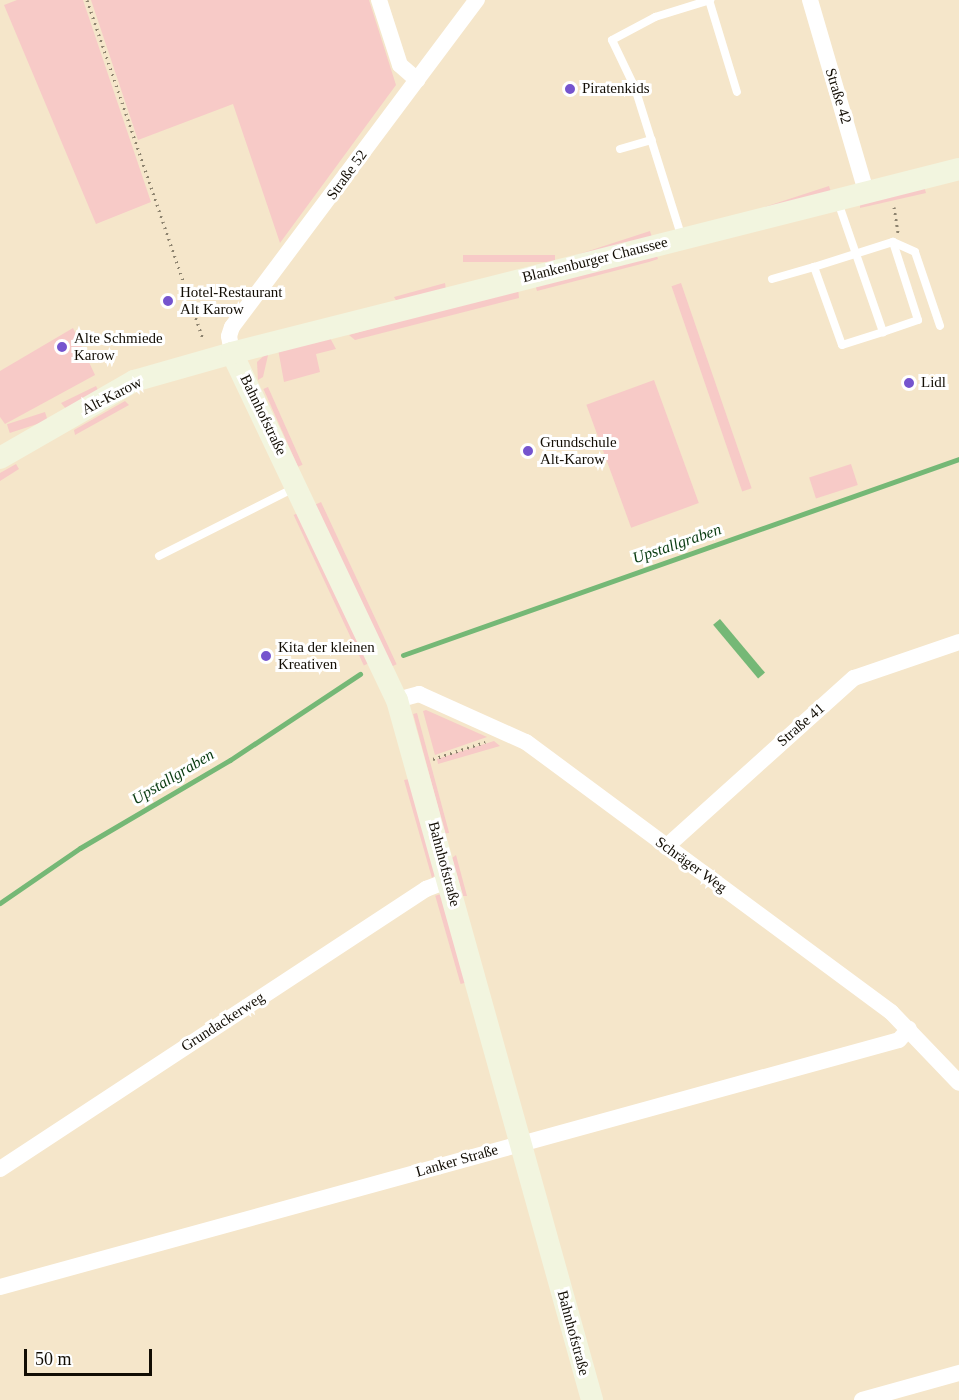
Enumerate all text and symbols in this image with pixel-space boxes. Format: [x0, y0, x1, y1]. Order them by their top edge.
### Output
street label: Straße 42 [821, 66, 855, 126]
place label: Piratenkids [582, 80, 649, 98]
marker: Piratenkids [563, 82, 577, 96]
street label: Straße 52 [323, 147, 371, 203]
street label: Blankenburger Chaussee [520, 233, 670, 287]
place label: Hotel-Restaurant Alt Karow [180, 283, 282, 318]
marker: Hotel-Restaurant Alt Karow [161, 294, 175, 308]
place label: Alte Schmiede Karow [74, 329, 163, 364]
marker: Alte Schmiede Karow [55, 340, 69, 354]
street label: Bahnhofstraße [236, 372, 290, 458]
street label: Alt-Karow [79, 373, 145, 419]
place label: Lidl [921, 374, 946, 392]
marker: Lidl [902, 376, 916, 390]
place label: Grundschule Alt-Karow [540, 433, 617, 468]
marker: Grundschule Alt-Karow [521, 444, 535, 458]
water label: Upstallgraben [630, 520, 724, 568]
place label: Kita der kleinen Kreativen [278, 638, 375, 673]
marker: Kita der kleinen Kreativen [259, 649, 273, 663]
street label: Straße 41 [774, 699, 828, 751]
water label: Upstallgraben [128, 745, 218, 809]
street label: Bahnhofstraße [424, 819, 464, 909]
street label: Schräger Weg [652, 833, 730, 897]
street label: Grundackerweg [178, 988, 268, 1056]
street label: Lanker Straße [414, 1141, 500, 1181]
street label: Bahnhofstraße [553, 1288, 593, 1378]
scale bar [27, 1337, 154, 1375]
text: 50 m [35, 1349, 72, 1369]

